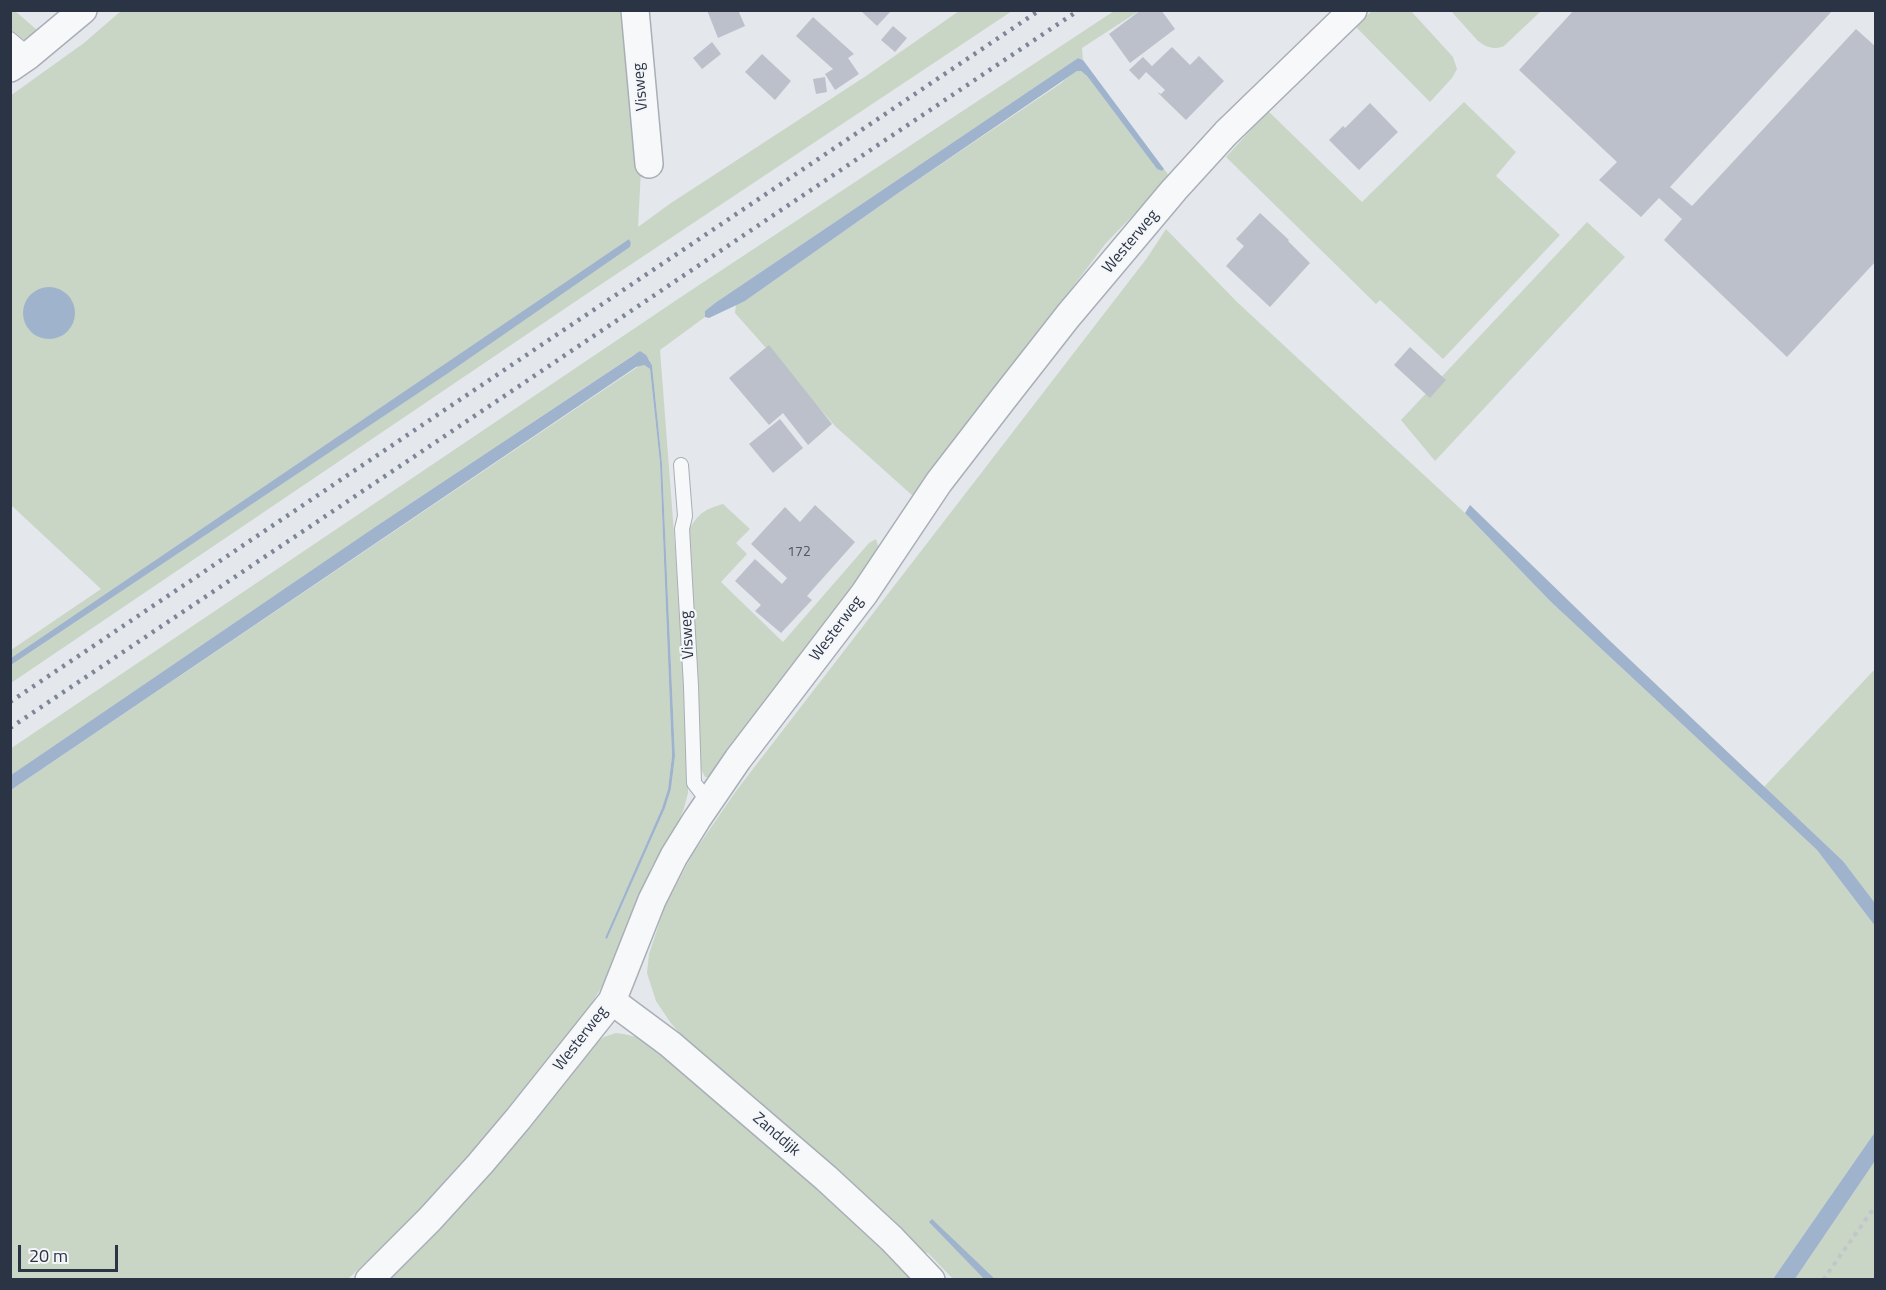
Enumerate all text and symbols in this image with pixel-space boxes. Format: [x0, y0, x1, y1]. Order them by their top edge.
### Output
street label: Visweg [629, 62, 653, 112]
street label: Westerweg [1099, 206, 1163, 278]
house number: 172 [787, 545, 811, 561]
street label: Westerweg [806, 592, 868, 666]
street label: Visweg [677, 610, 699, 660]
street label: Westerweg [550, 1003, 612, 1075]
street label: Zanddijk [748, 1109, 804, 1161]
scale bar [21, 1233, 122, 1271]
text: 20 m [29, 1242, 68, 1269]

